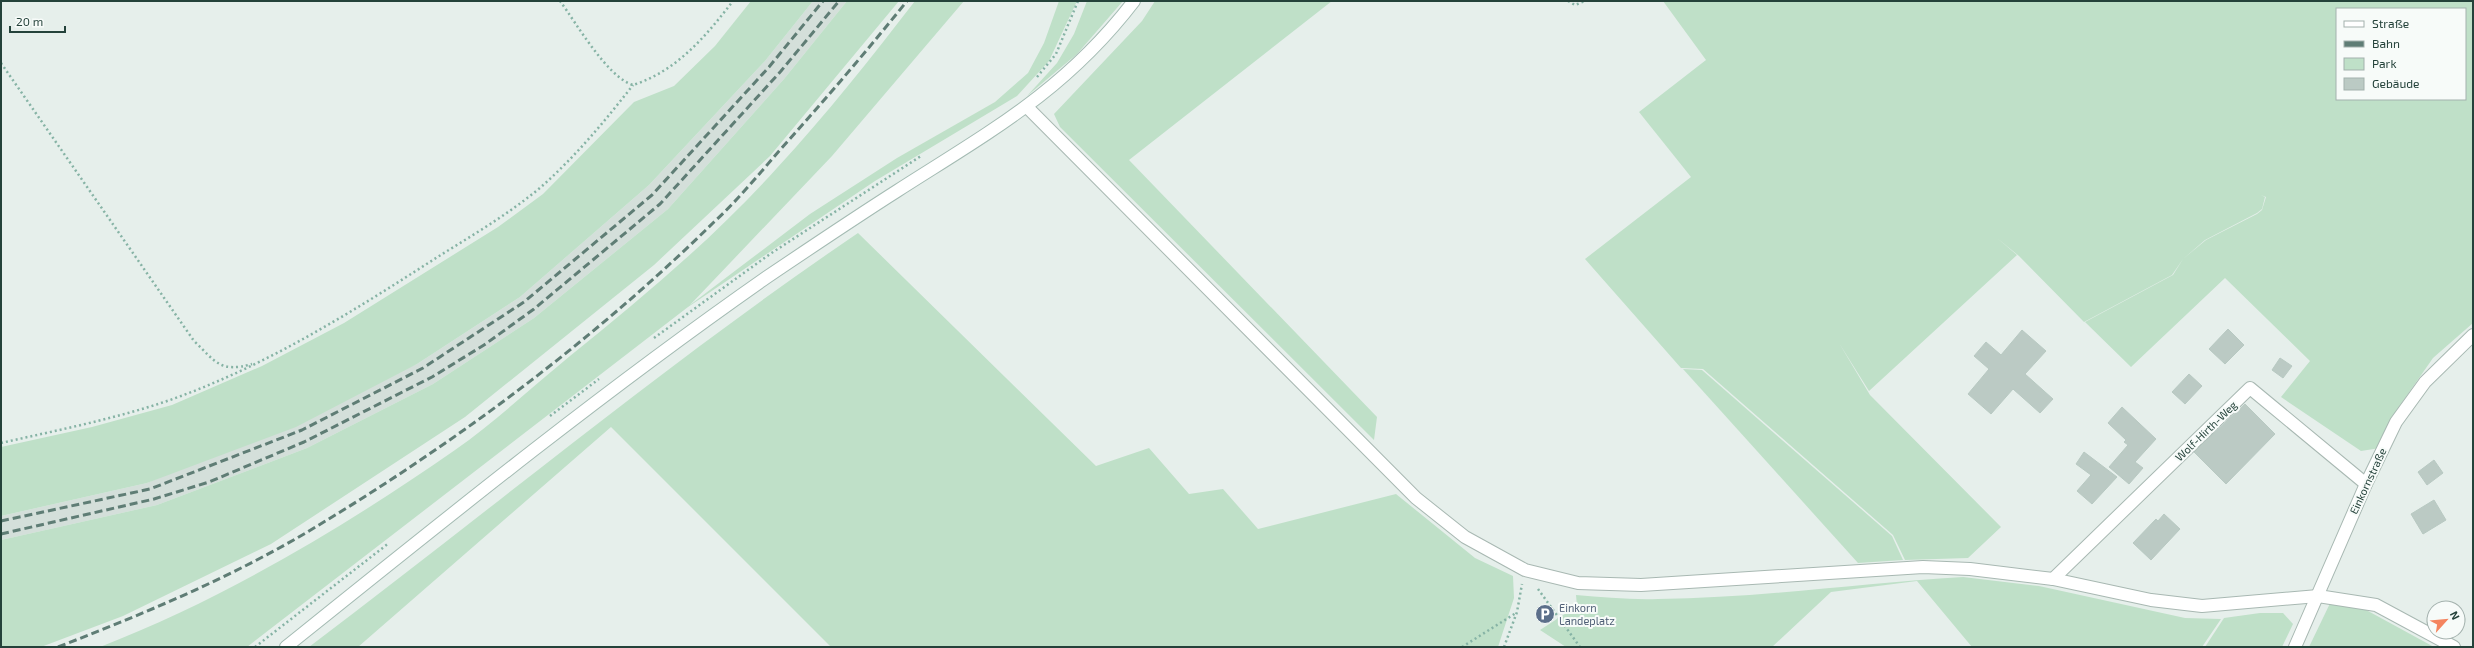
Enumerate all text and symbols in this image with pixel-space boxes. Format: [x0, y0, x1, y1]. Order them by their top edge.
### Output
scale bar [10, 8, 65, 34]
legend [2336, 8, 2466, 100]
text: 20 m [16, 14, 43, 28]
text: Straße [2372, 16, 2409, 30]
text: Bahn [2372, 36, 2400, 50]
text: Park [2372, 56, 2397, 70]
text: Gebäude [2372, 76, 2420, 90]
street label: Wolf-Hirth-Weg [2172, 398, 2239, 463]
street label: Einkornstraße [2347, 446, 2389, 516]
north arrow [2426, 600, 2466, 640]
place label: Einkorn Landeplatz [1559, 601, 1615, 627]
parking icon: Einkorn Landeplatz [1534, 603, 1556, 625]
text: N [2448, 609, 2463, 622]

